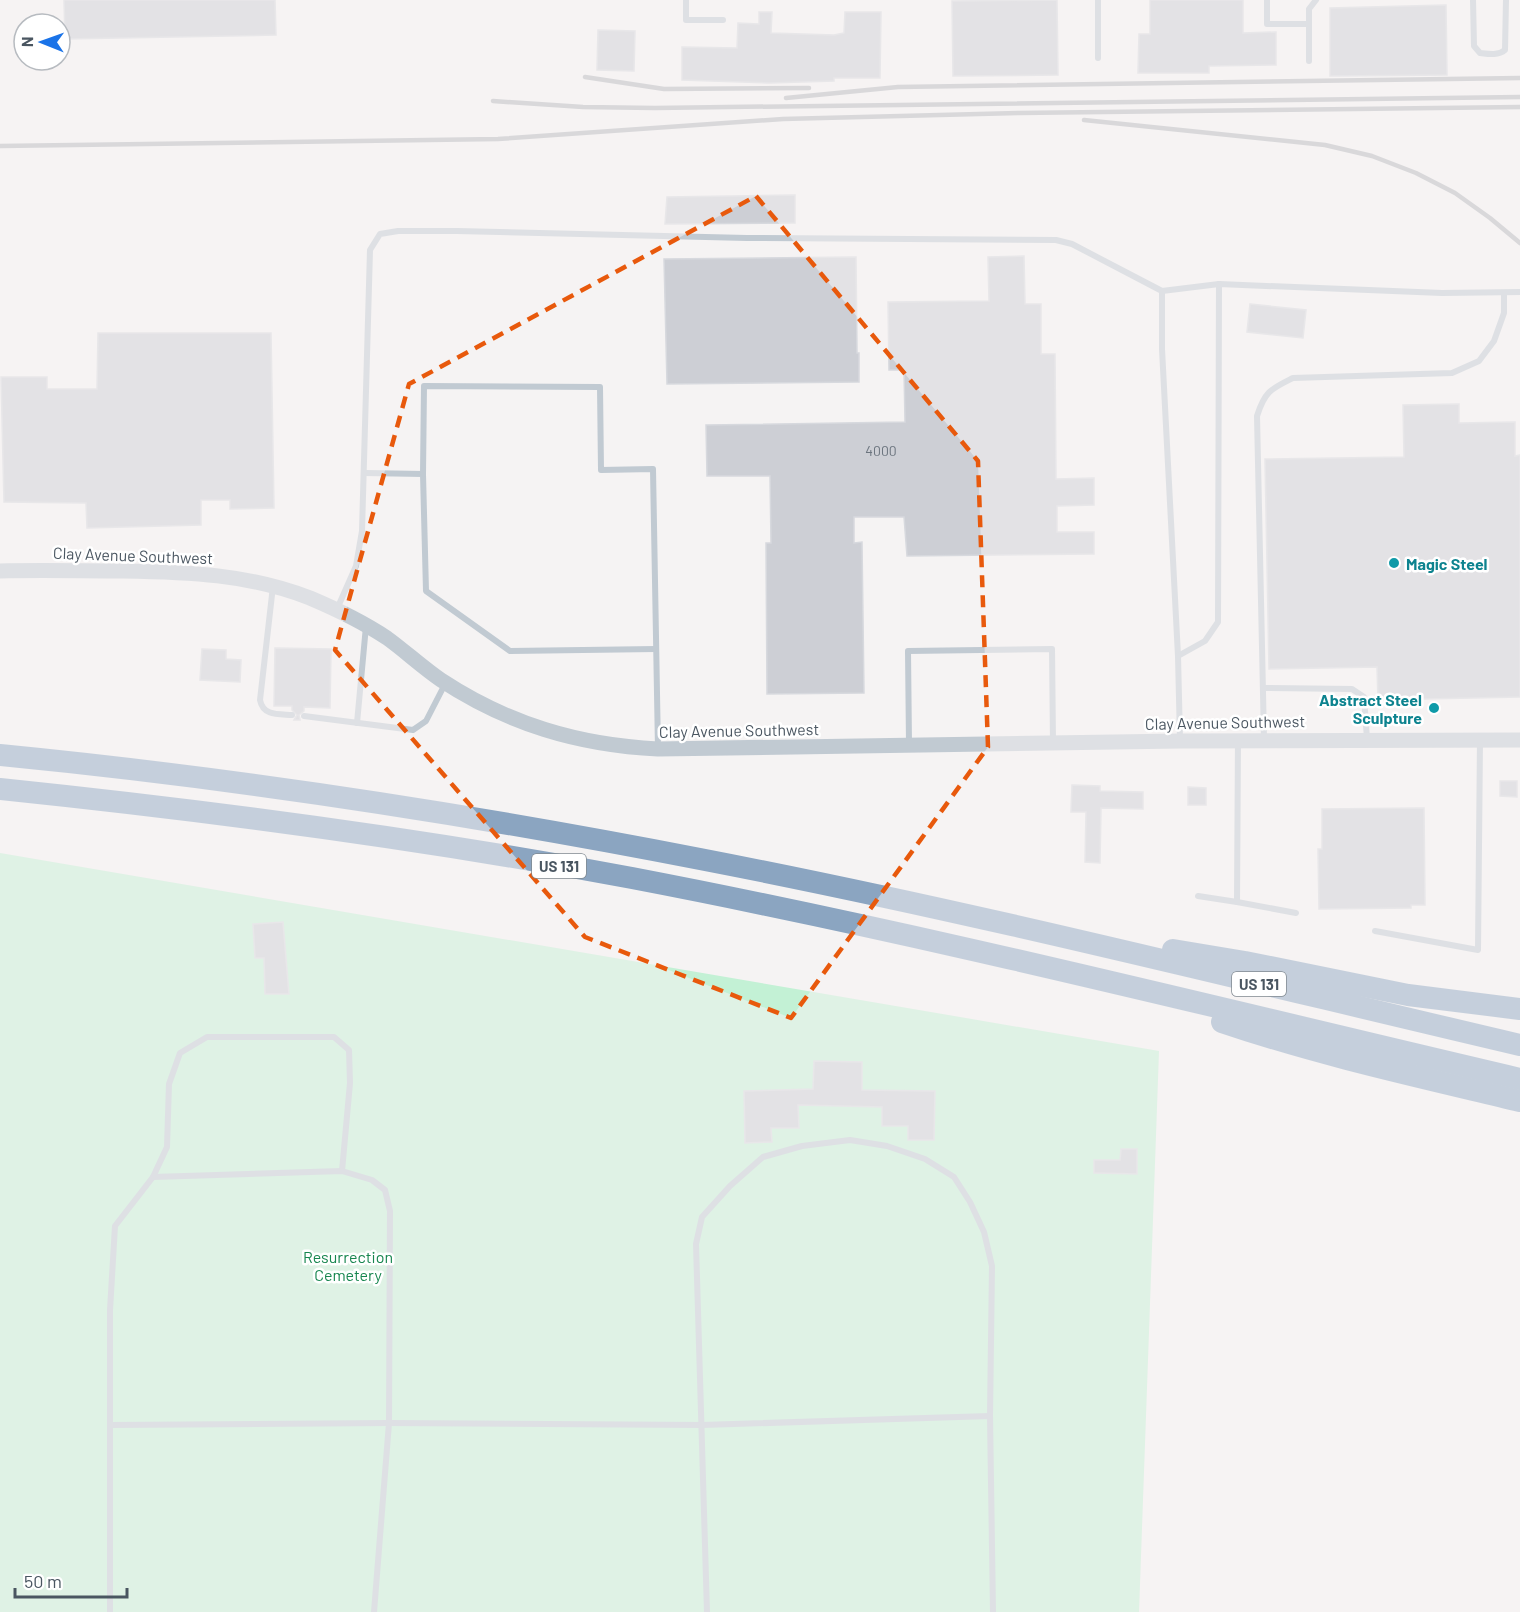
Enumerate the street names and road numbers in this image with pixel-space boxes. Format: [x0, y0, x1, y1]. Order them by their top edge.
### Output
street label: Clay Avenue Southwest [53, 543, 213, 567]
street label: Clay Avenue Southwest [1145, 711, 1305, 733]
street label: Clay Avenue Southwest [659, 719, 819, 741]
road number: US 131 [532, 854, 586, 878]
road number: US 131 [1232, 972, 1286, 996]

